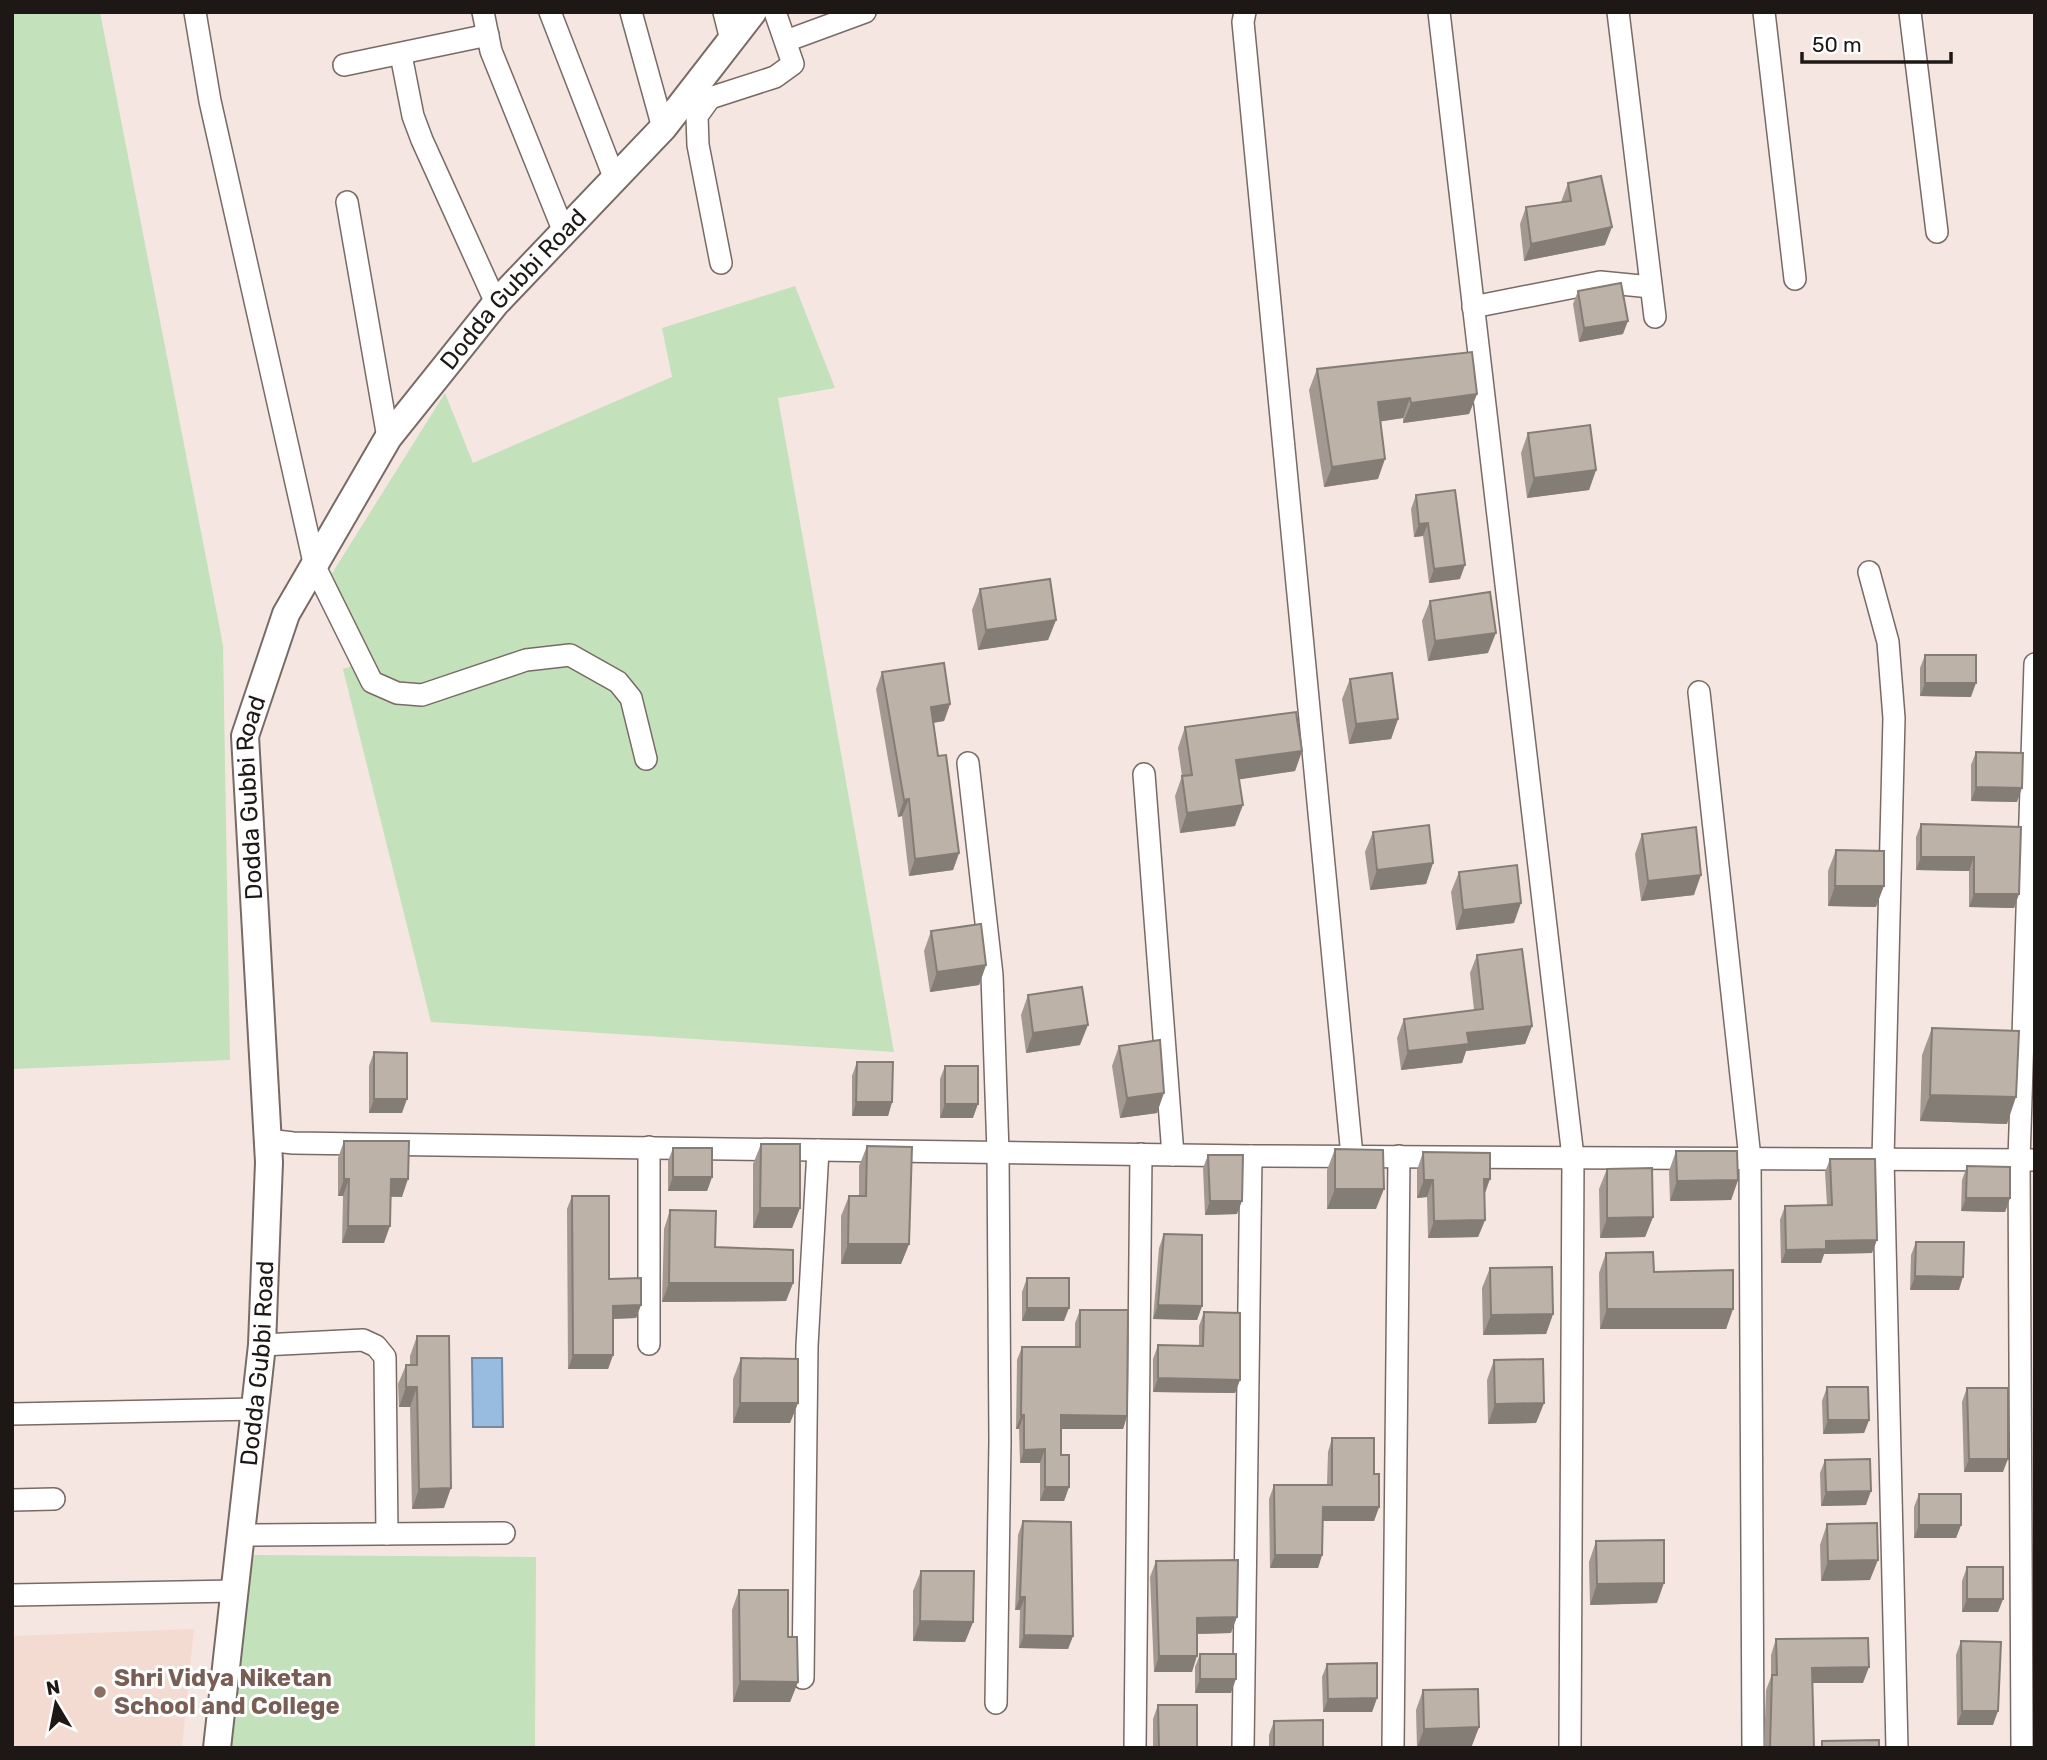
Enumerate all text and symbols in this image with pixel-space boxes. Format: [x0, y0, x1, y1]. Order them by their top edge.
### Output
scale bar [1802, 21, 1951, 65]
text: 50 m [1812, 32, 1862, 57]
street label: Dodda Gubbi Road [434, 203, 592, 375]
street label: Dodda Gubbi Road [231, 692, 272, 901]
street label: Dodda Gubbi Road [235, 1260, 279, 1467]
place label: Shri Vidya Niketan School and College [114, 1664, 340, 1720]
north arrow [21, 1669, 91, 1739]
text: N [44, 1675, 62, 1700]
marker: Shri Vidya Niketan School and College [92, 1684, 108, 1700]

